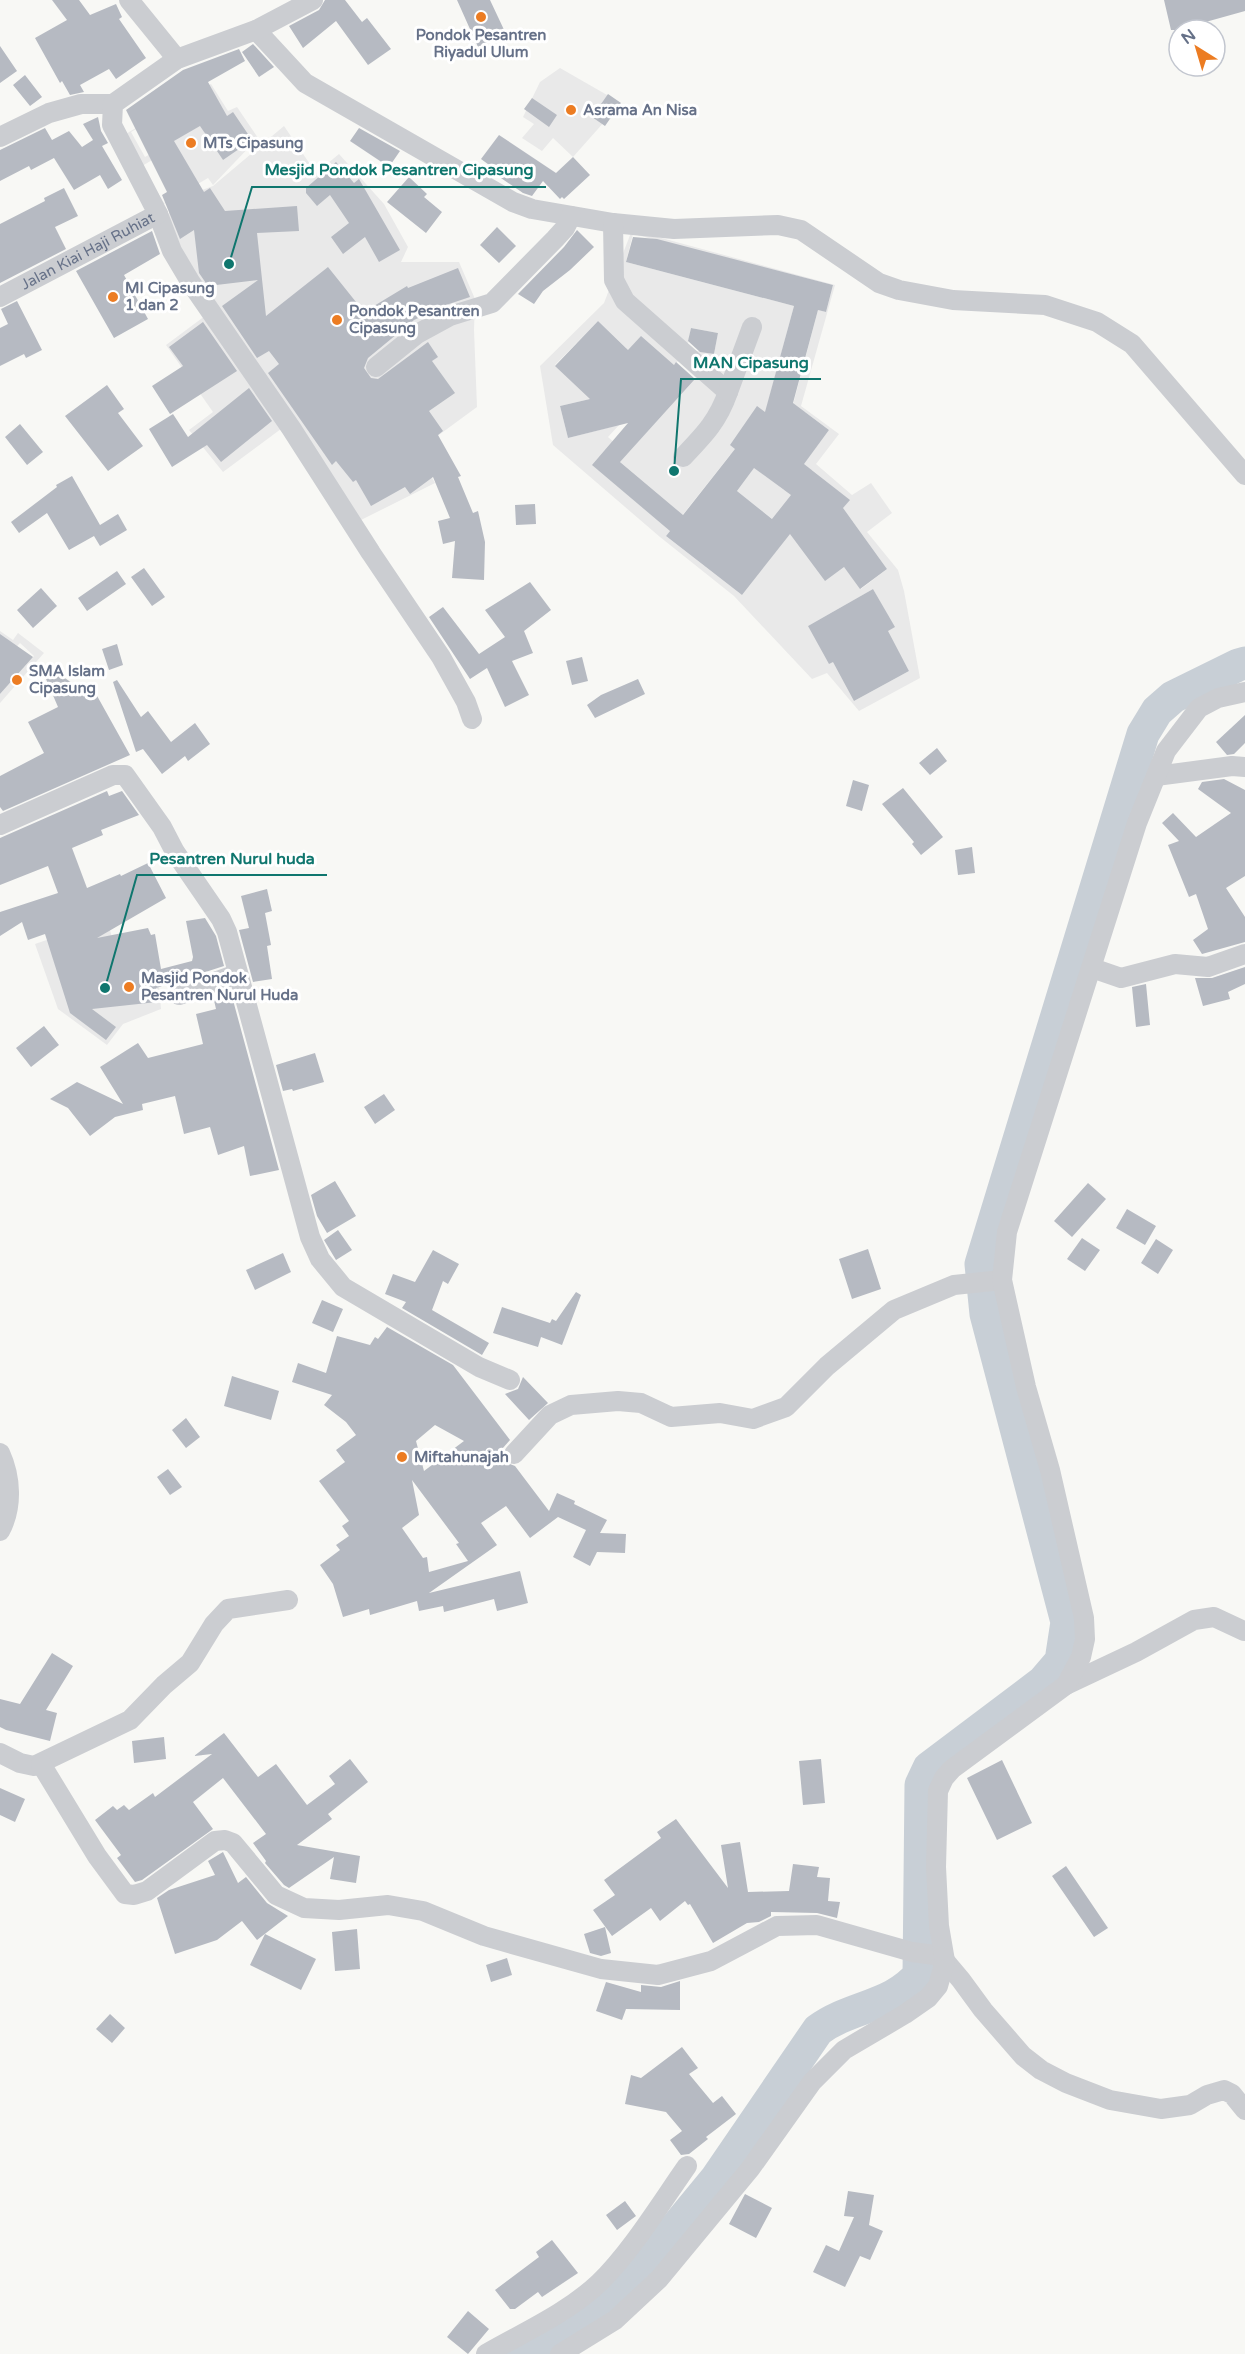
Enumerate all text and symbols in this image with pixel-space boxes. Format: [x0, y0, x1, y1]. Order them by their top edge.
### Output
marker: Pondok Pesantren Riyadul Ulum [474, 10, 488, 24]
north arrow [1167, 18, 1227, 78]
text: N [1177, 25, 1200, 49]
place label: Pondok Pesantren Riyadul Ulum [416, 26, 546, 62]
place label: Asrama An Nisa [583, 101, 697, 119]
marker: Asrama An Nisa [564, 103, 578, 117]
place label: MTs Cipasung [203, 134, 304, 153]
marker: MTs Cipasung [184, 136, 198, 150]
callout: Mesjid Pondok Pesantren Cipasung [252, 153, 546, 187]
text: Mesjid Pondok Pesantren Cipasung [264, 160, 534, 180]
street label: Jalan Kiai Haji Ruhiat [18, 208, 158, 293]
place label: MI Cipasung 1 dan 2 [125, 279, 215, 314]
marker: MI Cipasung 1 dan 2 [106, 290, 120, 304]
place label: Pondok Pesantren Cipasung [349, 302, 480, 338]
marker: Pondok Pesantren Cipasung [330, 313, 344, 327]
callout: MAN Cipasung [681, 345, 821, 379]
text: MAN Cipasung [693, 353, 809, 373]
place label: SMA Islam Cipasung [29, 662, 105, 698]
marker: SMA Islam Cipasung [10, 673, 24, 687]
callout: Pesantren Nurul huda [137, 841, 327, 875]
text: Pesantren Nurul huda [149, 849, 315, 869]
place label: Masjid Pondok Pesantren Nurul Huda [141, 969, 298, 1004]
marker: Masjid Pondok Pesantren Nurul Huda [122, 980, 136, 994]
place label: Miftahunajah [414, 1448, 509, 1467]
marker: Miftahunajah [395, 1450, 409, 1464]

